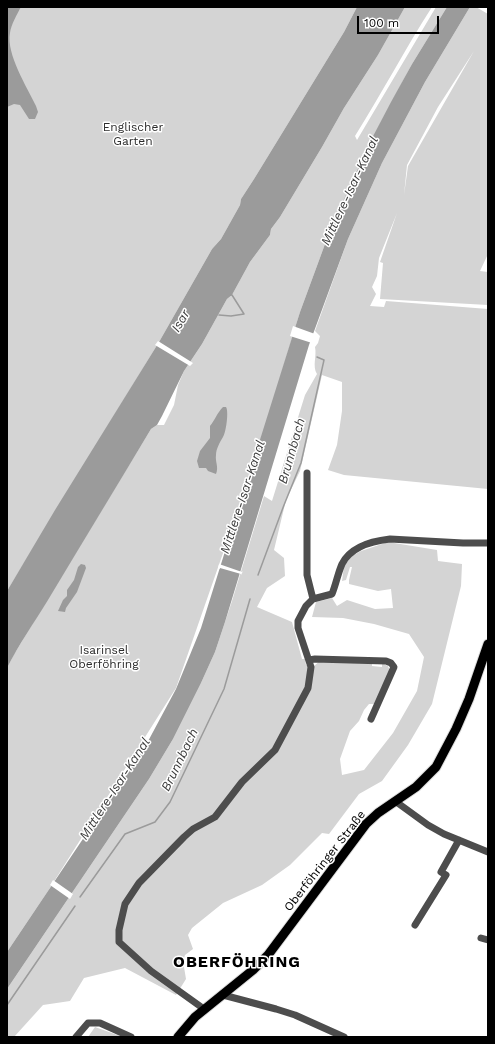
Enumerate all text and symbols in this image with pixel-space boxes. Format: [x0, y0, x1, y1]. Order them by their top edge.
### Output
scale bar [359, 8, 441, 34]
text: 100 m [364, 16, 399, 30]
park label: Englischer Garten [103, 120, 163, 148]
water label: Mittlere-Isar-Kanal [318, 134, 382, 248]
water label: Isar [168, 307, 194, 335]
water label: Brunnbach [275, 416, 309, 486]
water label: Mittlere-Isar-Kanal [217, 438, 269, 556]
park label: Isarinsel Oberföhring [69, 643, 139, 671]
water label: Brunnbach [158, 726, 202, 794]
water label: Mittlere-Isar-Kanal [76, 735, 154, 843]
street label: Oberföhringer Straße [281, 808, 369, 914]
district label: OBERFÖHRING [173, 952, 301, 972]

